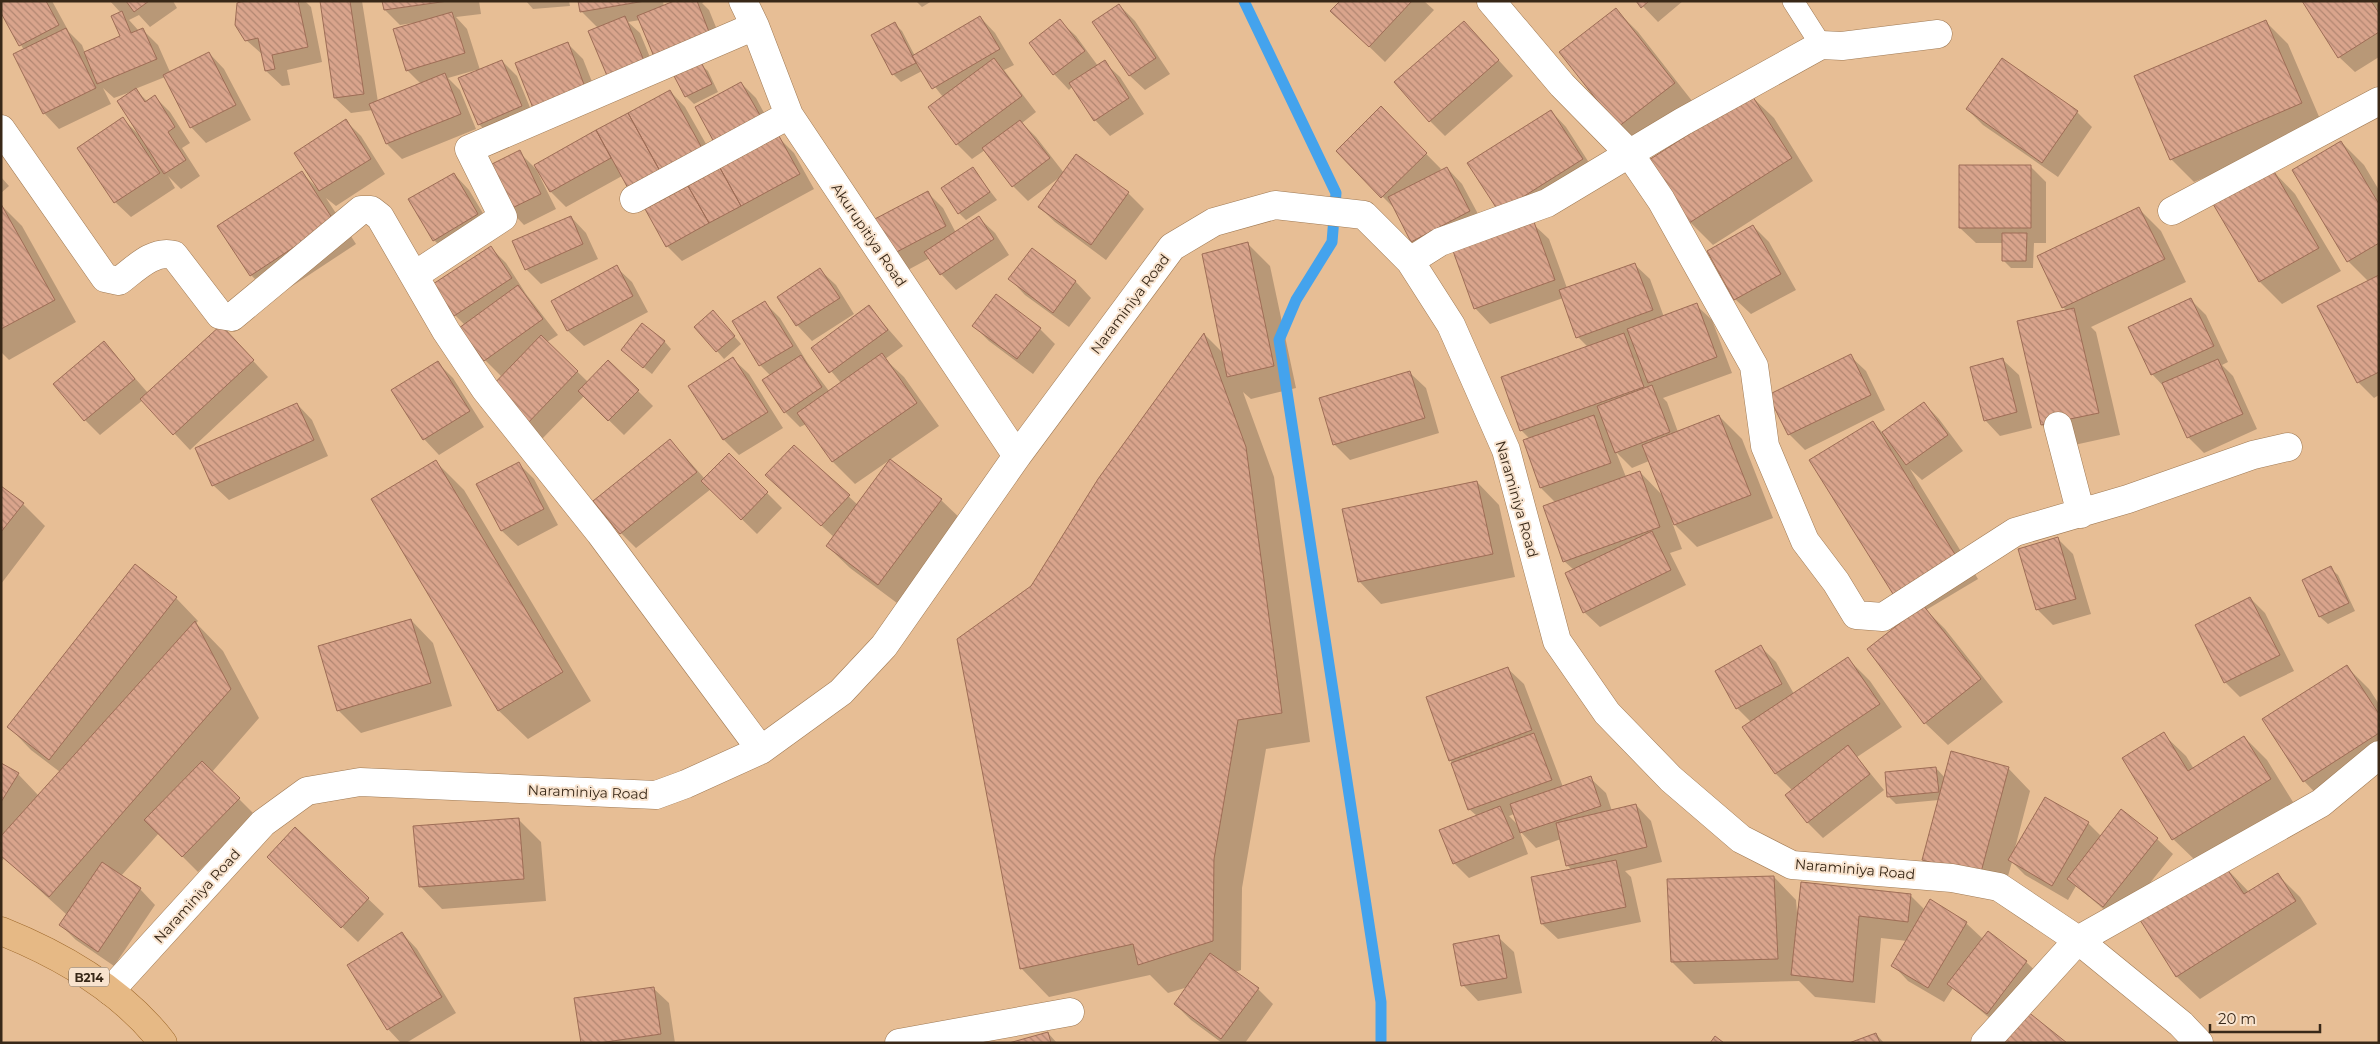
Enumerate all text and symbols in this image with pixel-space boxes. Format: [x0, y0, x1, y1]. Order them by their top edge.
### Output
street label: Akurupitiya Road [828, 180, 910, 290]
street label: Naraminiya Road [1087, 250, 1173, 358]
street label: Naraminiya Road [1492, 439, 1542, 559]
street label: Naraminiya Road [527, 781, 649, 803]
street label: Naraminiya Road [150, 845, 244, 947]
street label: Naraminiya Road [1794, 855, 1916, 883]
road number: B214 [69, 968, 109, 986]
scale bar [2210, 1002, 2320, 1034]
text: 20 m [2218, 1009, 2256, 1028]

